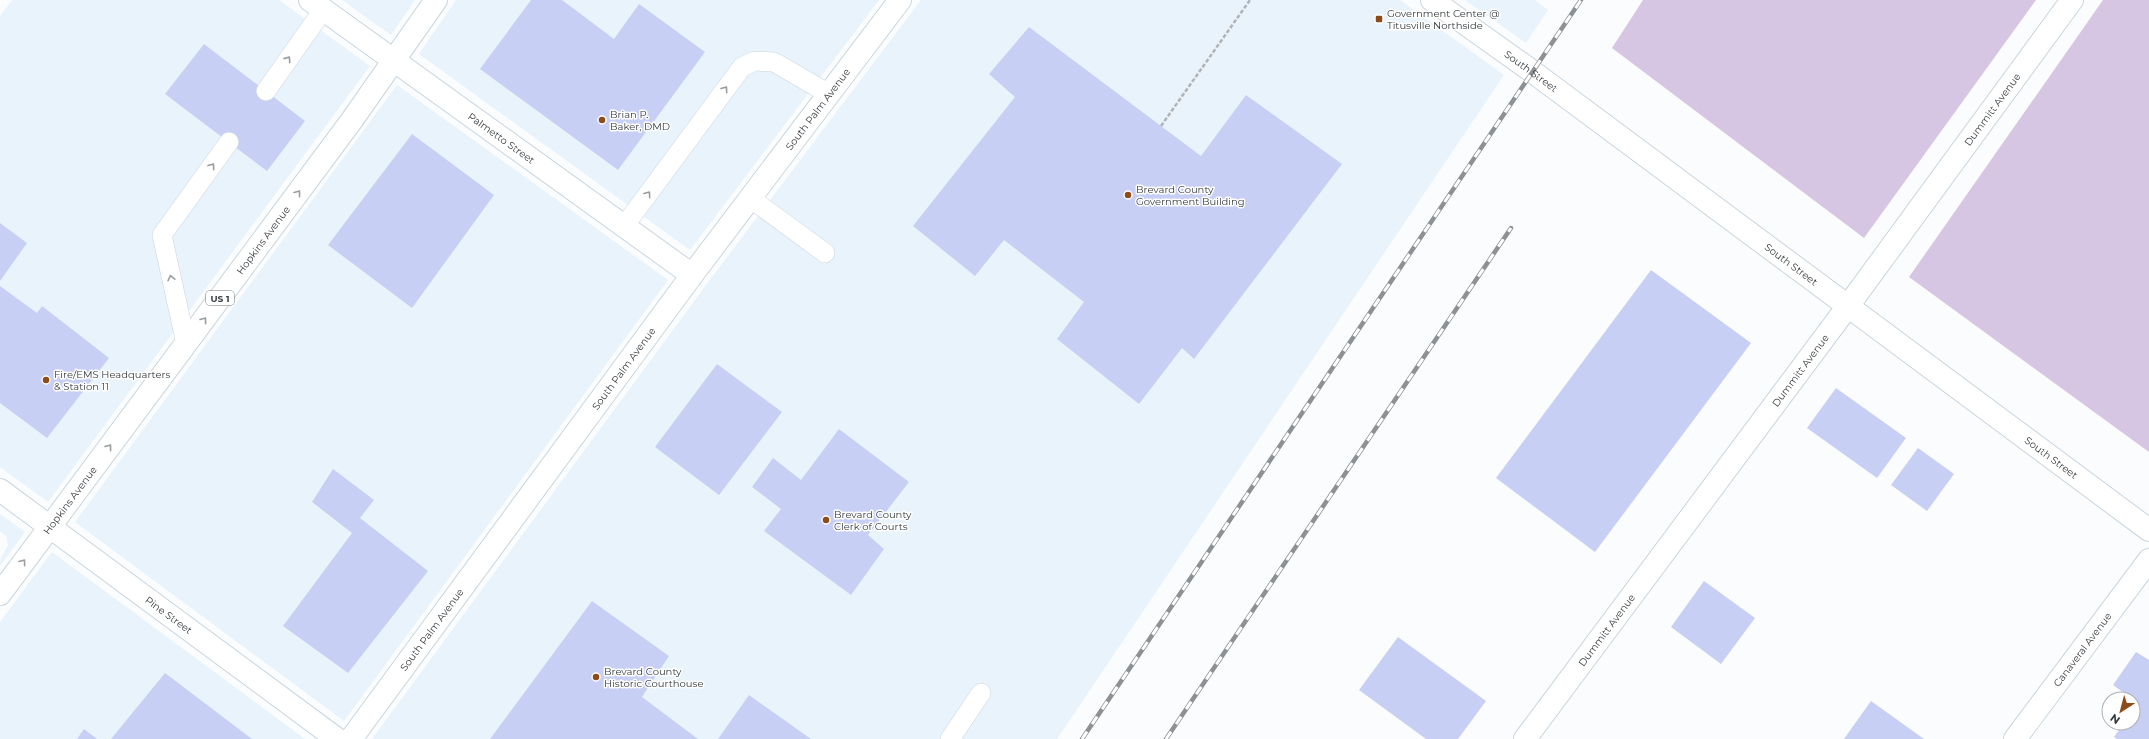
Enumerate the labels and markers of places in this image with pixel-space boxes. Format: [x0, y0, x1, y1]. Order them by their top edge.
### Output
place label: Government Center @ Titusville Northside [1387, 7, 1499, 32]
marker: Government Center @ Titusville Northside [1374, 14, 1384, 24]
place label: Brian P. Baker, DMD [610, 108, 670, 133]
marker: Brian P. Baker, DMD [597, 115, 607, 125]
place label: Brevard County Government Building [1136, 183, 1245, 208]
marker: Brevard County Government Building [1123, 190, 1133, 200]
place label: Fire/EMS Headquarters & Station 11 [54, 368, 170, 393]
marker: Fire/EMS Headquarters & Station 11 [41, 375, 51, 385]
place label: Brevard County Clerk of Courts [834, 508, 912, 533]
marker: Brevard County Clerk of Courts [821, 515, 831, 525]
place label: Brevard County Historic Courthouse [604, 665, 703, 690]
marker: Brevard County Historic Courthouse [591, 672, 601, 682]

